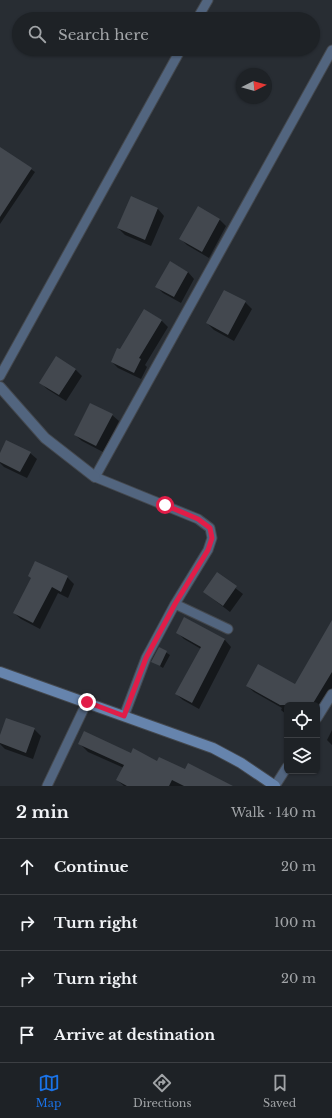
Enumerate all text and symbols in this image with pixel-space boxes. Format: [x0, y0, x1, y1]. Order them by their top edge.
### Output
search box [12, 12, 320, 56]
icon: search [26, 23, 48, 45]
text: Search here [58, 25, 149, 44]
north arrow [236, 68, 272, 104]
route start [156, 496, 174, 514]
route end [78, 693, 96, 711]
map controls [284, 702, 320, 774]
button: locate [284, 702, 320, 738]
button: layers [284, 738, 320, 774]
text: 2 min [16, 802, 69, 823]
text: Walk · 140 m [231, 804, 316, 821]
icon: ahead [16, 856, 38, 878]
text: Continue [54, 857, 129, 876]
text: 20 m [281, 858, 316, 875]
icon: right [16, 912, 38, 934]
text: Turn right [54, 913, 137, 932]
text: 100 m [274, 914, 316, 931]
icon: right [16, 968, 38, 990]
text: Turn right [54, 969, 137, 988]
text: 20 m [281, 970, 316, 987]
icon: arrive [16, 1024, 38, 1046]
text: Arrive at destination [54, 1025, 215, 1044]
tab: Map [36, 1072, 61, 1110]
tab: Directions [133, 1072, 191, 1110]
tab: Saved [263, 1072, 296, 1110]

